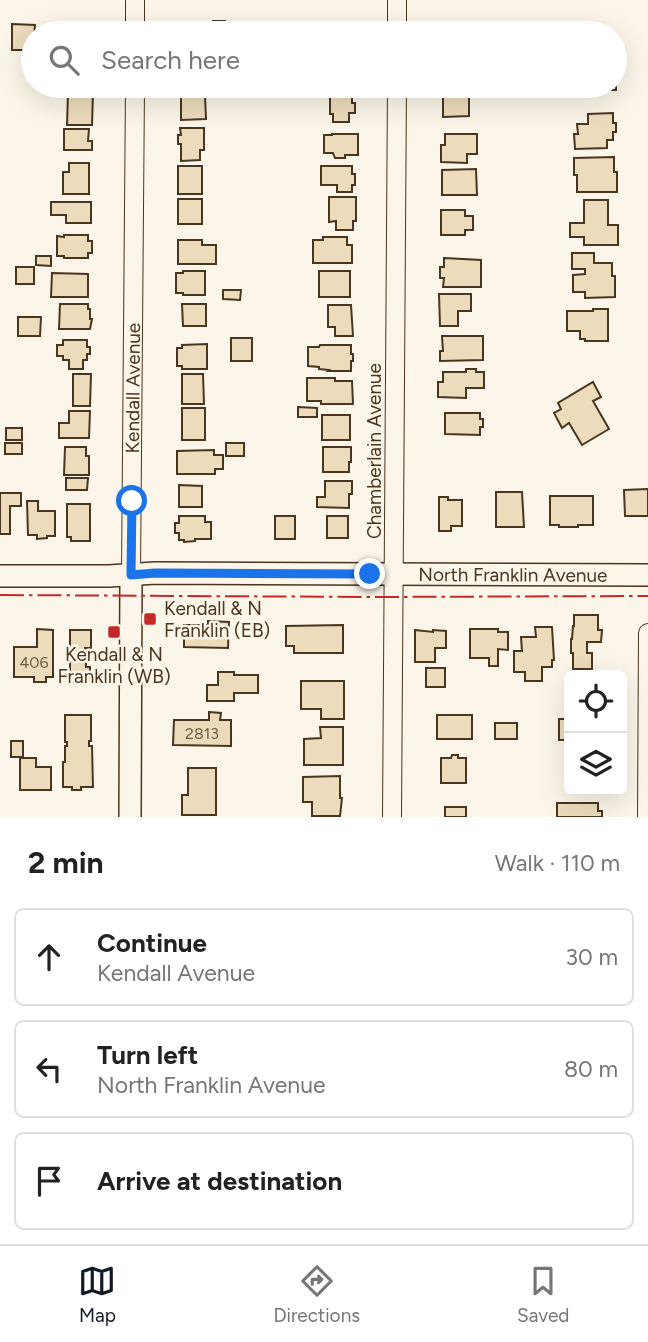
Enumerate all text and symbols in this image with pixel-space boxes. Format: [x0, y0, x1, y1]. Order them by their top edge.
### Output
search box [21, 21, 627, 98]
icon: search [45, 41, 83, 79]
text: Search here [101, 44, 240, 76]
street label: Kendall Avenue [120, 323, 145, 453]
street label: Chamberlain Avenue [363, 363, 386, 539]
route start [116, 485, 147, 516]
route end [354, 558, 385, 589]
street label: North Franklin Avenue [418, 563, 607, 586]
place label: Kendall & N Franklin (EB) [164, 597, 270, 642]
marker: Kendall & N Franklin (EB) [142, 611, 158, 627]
marker: Kendall & N Franklin (WB) [106, 624, 122, 640]
place label: Kendall & N Franklin (WB) [57, 643, 171, 688]
house number: 406 [19, 653, 49, 672]
map controls [564, 670, 627, 796]
button: locate [564, 670, 627, 733]
house number: 2813 [185, 724, 219, 743]
button: layers [564, 733, 627, 796]
text: 2 min [28, 844, 104, 881]
text: Walk · 110 m [495, 849, 620, 877]
text: Continue [97, 927, 207, 959]
icon: ahead [30, 938, 68, 976]
text: 30 m [565, 943, 618, 971]
text: Kendall Avenue [97, 959, 255, 987]
text: Turn left [97, 1039, 198, 1071]
icon: left [30, 1050, 68, 1088]
text: 80 m [564, 1055, 618, 1083]
text: North Franklin Avenue [97, 1071, 326, 1099]
icon: arrive [30, 1162, 68, 1200]
text: Arrive at destination [97, 1165, 342, 1197]
tab: Map [78, 1262, 116, 1327]
tab: Directions [273, 1262, 360, 1327]
tab: Saved [517, 1262, 569, 1327]

